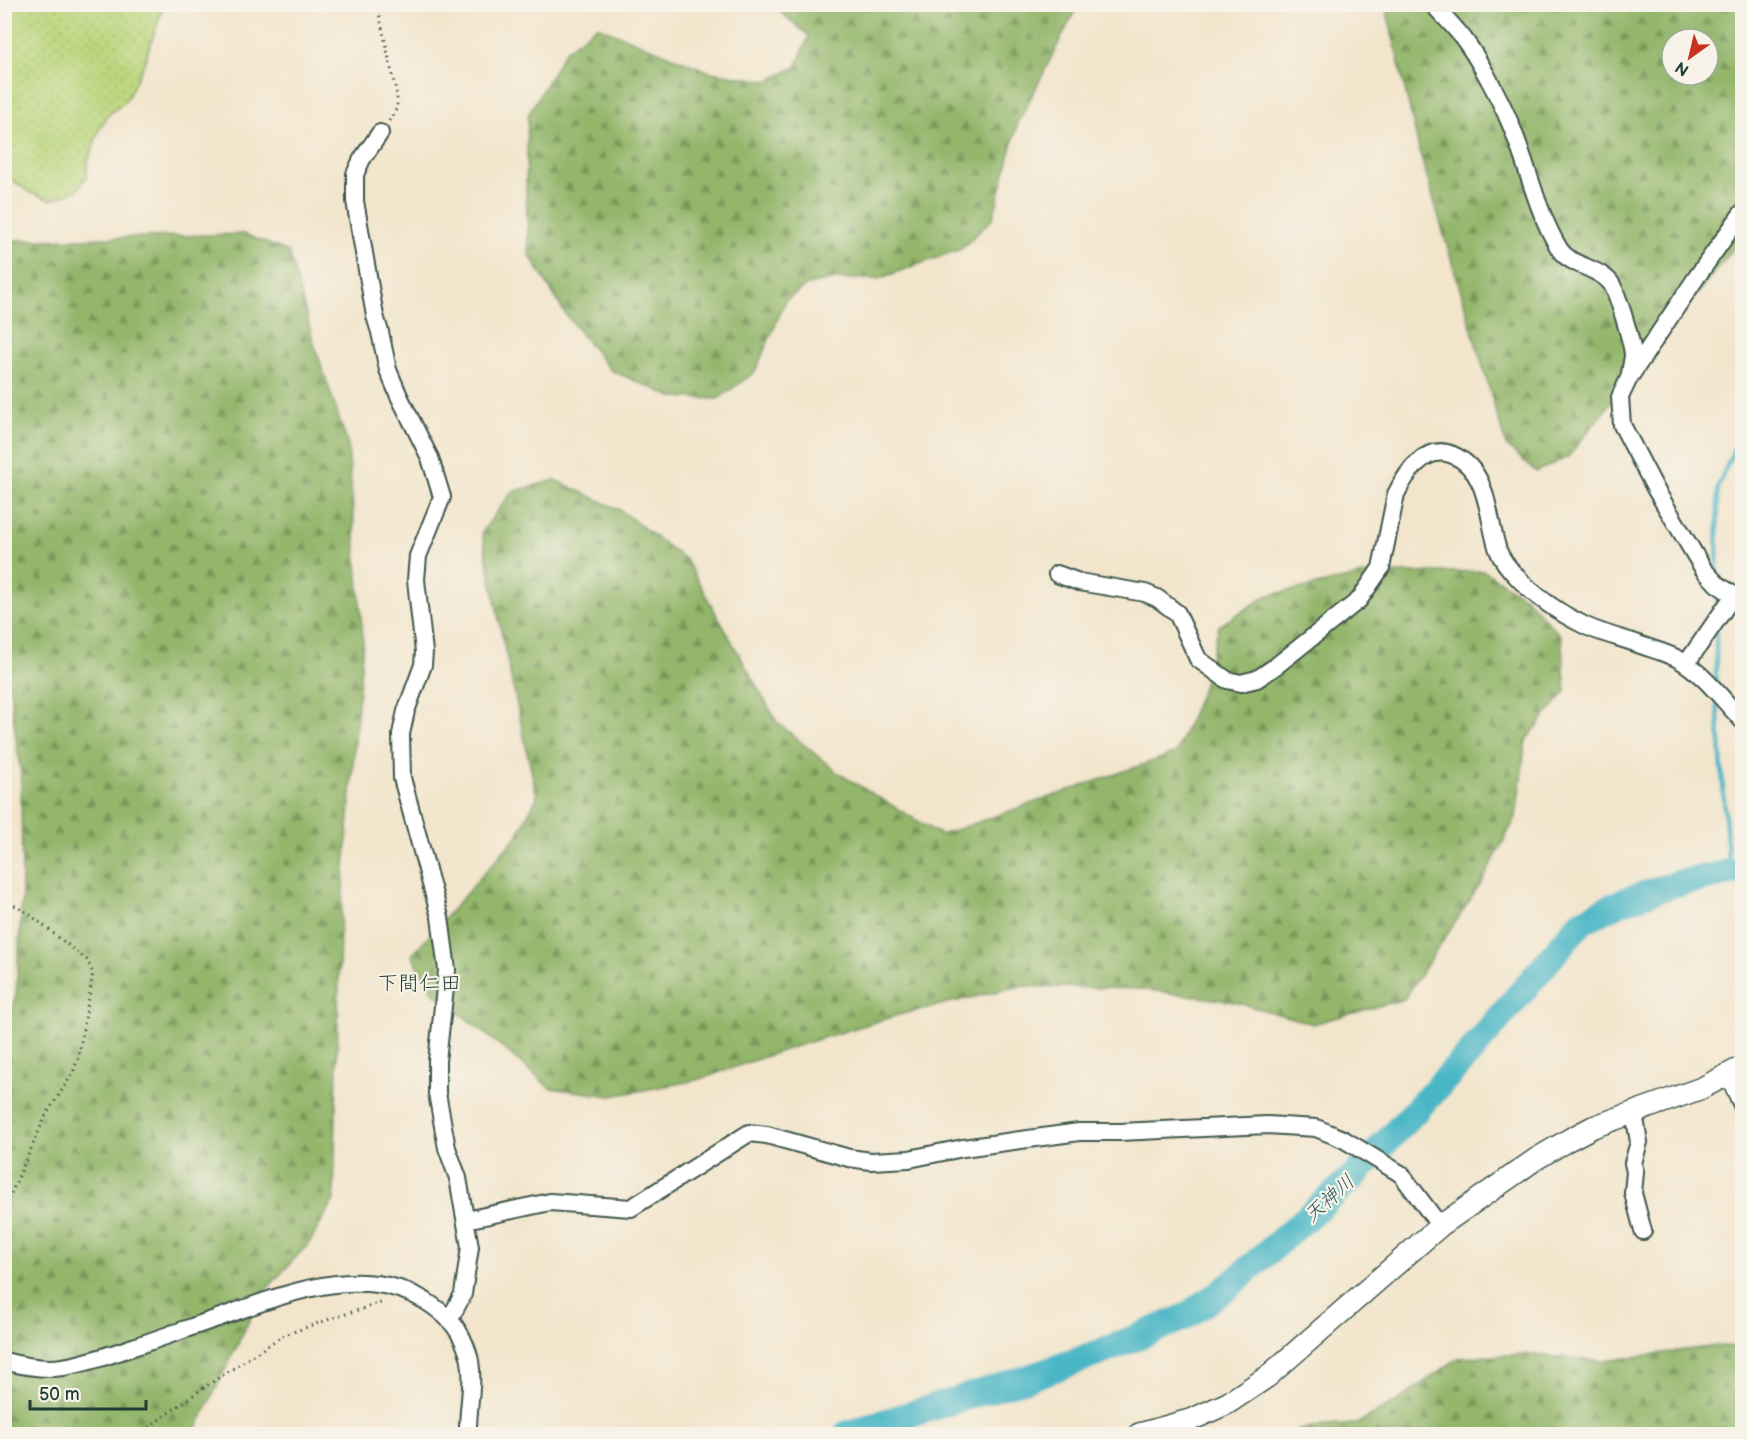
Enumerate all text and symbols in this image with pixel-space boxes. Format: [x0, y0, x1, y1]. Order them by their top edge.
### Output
north arrow [1660, 27, 1720, 87]
text: N [1672, 57, 1693, 79]
district label: 下間仁田 [377, 971, 461, 996]
water label: 天神川 [1299, 1170, 1360, 1228]
scale bar [30, 1373, 146, 1411]
text: 50 m [39, 1384, 80, 1405]

